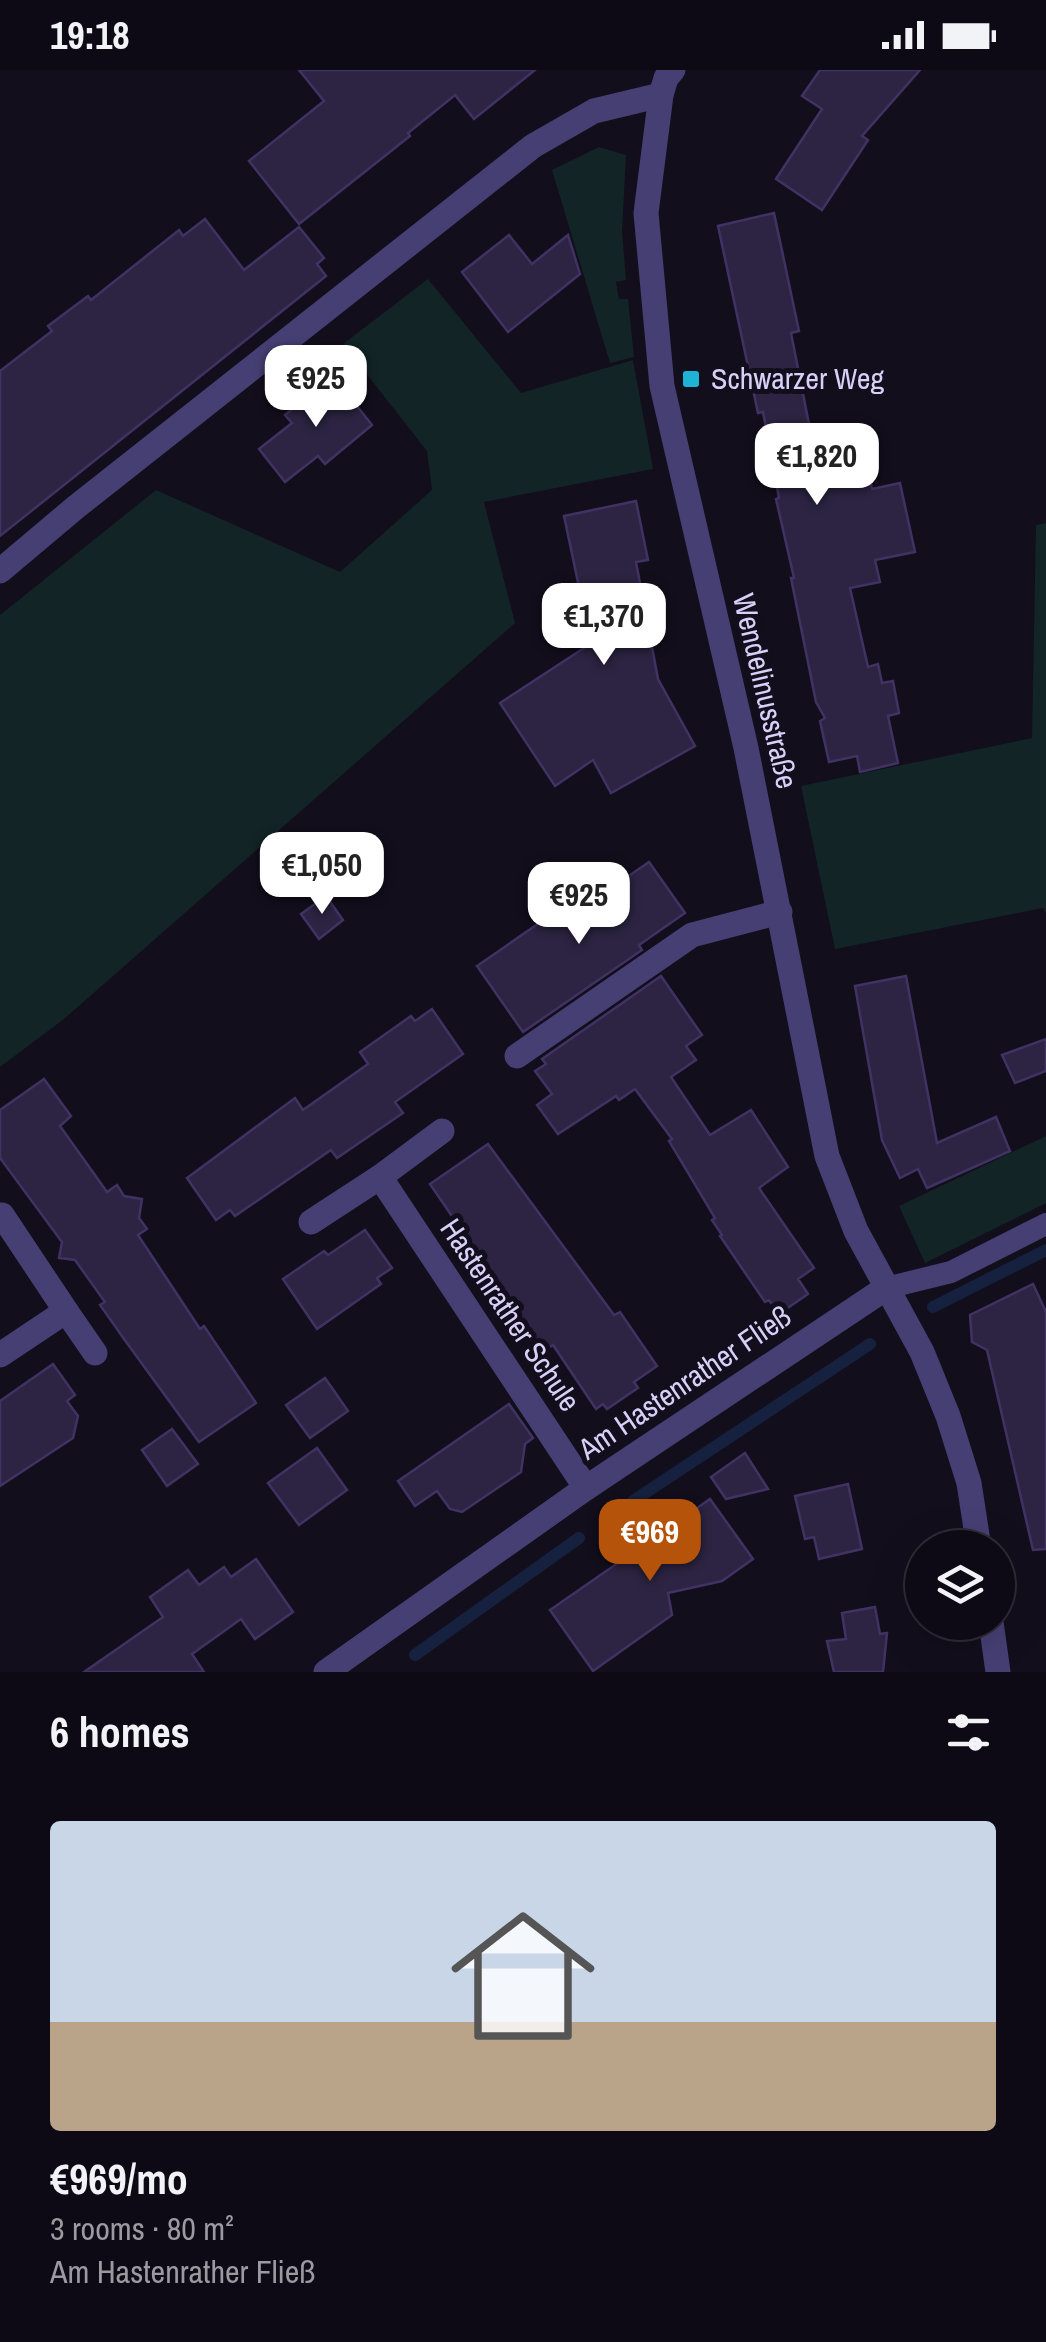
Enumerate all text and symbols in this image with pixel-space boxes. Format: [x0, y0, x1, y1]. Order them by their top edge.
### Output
text: 19:18 [50, 10, 130, 61]
pin: €925 [257, 345, 375, 430]
text: €925 [287, 356, 345, 399]
place label: Schwarzer Weg [711, 358, 885, 398]
marker: Schwarzer Weg [680, 368, 702, 390]
pin: €1,820 [736, 423, 898, 508]
text: €1,820 [777, 434, 857, 477]
pin: €1,370 [523, 583, 685, 668]
street label: Wendelinusstraße [724, 589, 808, 792]
text: €1,370 [564, 594, 644, 637]
pin: €1,050 [241, 832, 403, 917]
text: €1,050 [282, 843, 362, 886]
pin: €925 [520, 862, 638, 947]
text: €925 [550, 873, 608, 916]
street label: Hastenrather Schule [432, 1210, 590, 1419]
street label: Am Hastenrather Fließ [569, 1296, 799, 1469]
pin: €969 [591, 1499, 709, 1584]
text: €969 [621, 1510, 679, 1553]
map controls [905, 1530, 1015, 1640]
button: layers [905, 1530, 1015, 1640]
text: 6 homes [50, 1704, 190, 1760]
icon: filters [941, 1705, 996, 1760]
icon: home [433, 1886, 613, 2066]
text: €969/mo [50, 2151, 188, 2207]
text: 3 rooms · 80 m² [50, 2207, 234, 2250]
text: Am Hastenrather Fließ [50, 2250, 315, 2293]

